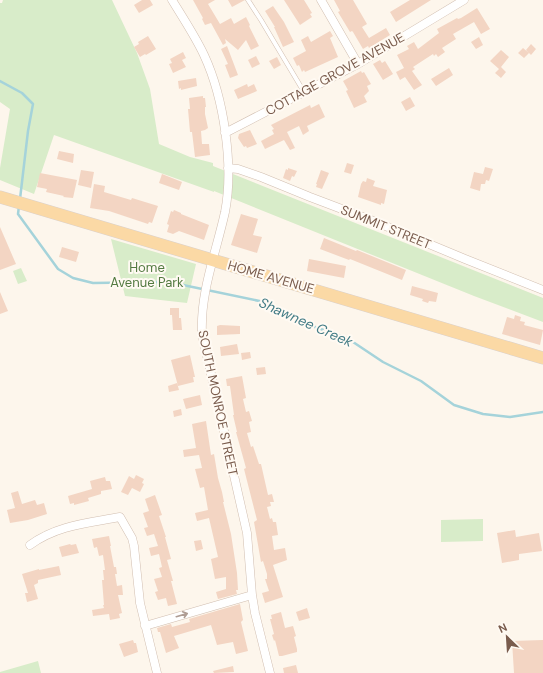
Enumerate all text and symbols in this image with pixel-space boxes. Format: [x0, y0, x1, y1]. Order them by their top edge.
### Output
street label: COTTAGE GROVE AVENUE [263, 29, 407, 119]
street label: SUMMIT STREET [338, 201, 434, 253]
street label: HOME AVENUE [226, 257, 316, 297]
park label: Home Avenue Park [110, 259, 184, 291]
water label: Shawnee Creek [256, 293, 356, 351]
street label: SOUTH MONROE STREET [194, 329, 242, 477]
one-way arrow [176, 611, 189, 618]
north arrow [487, 617, 527, 657]
text: N [496, 620, 509, 636]

